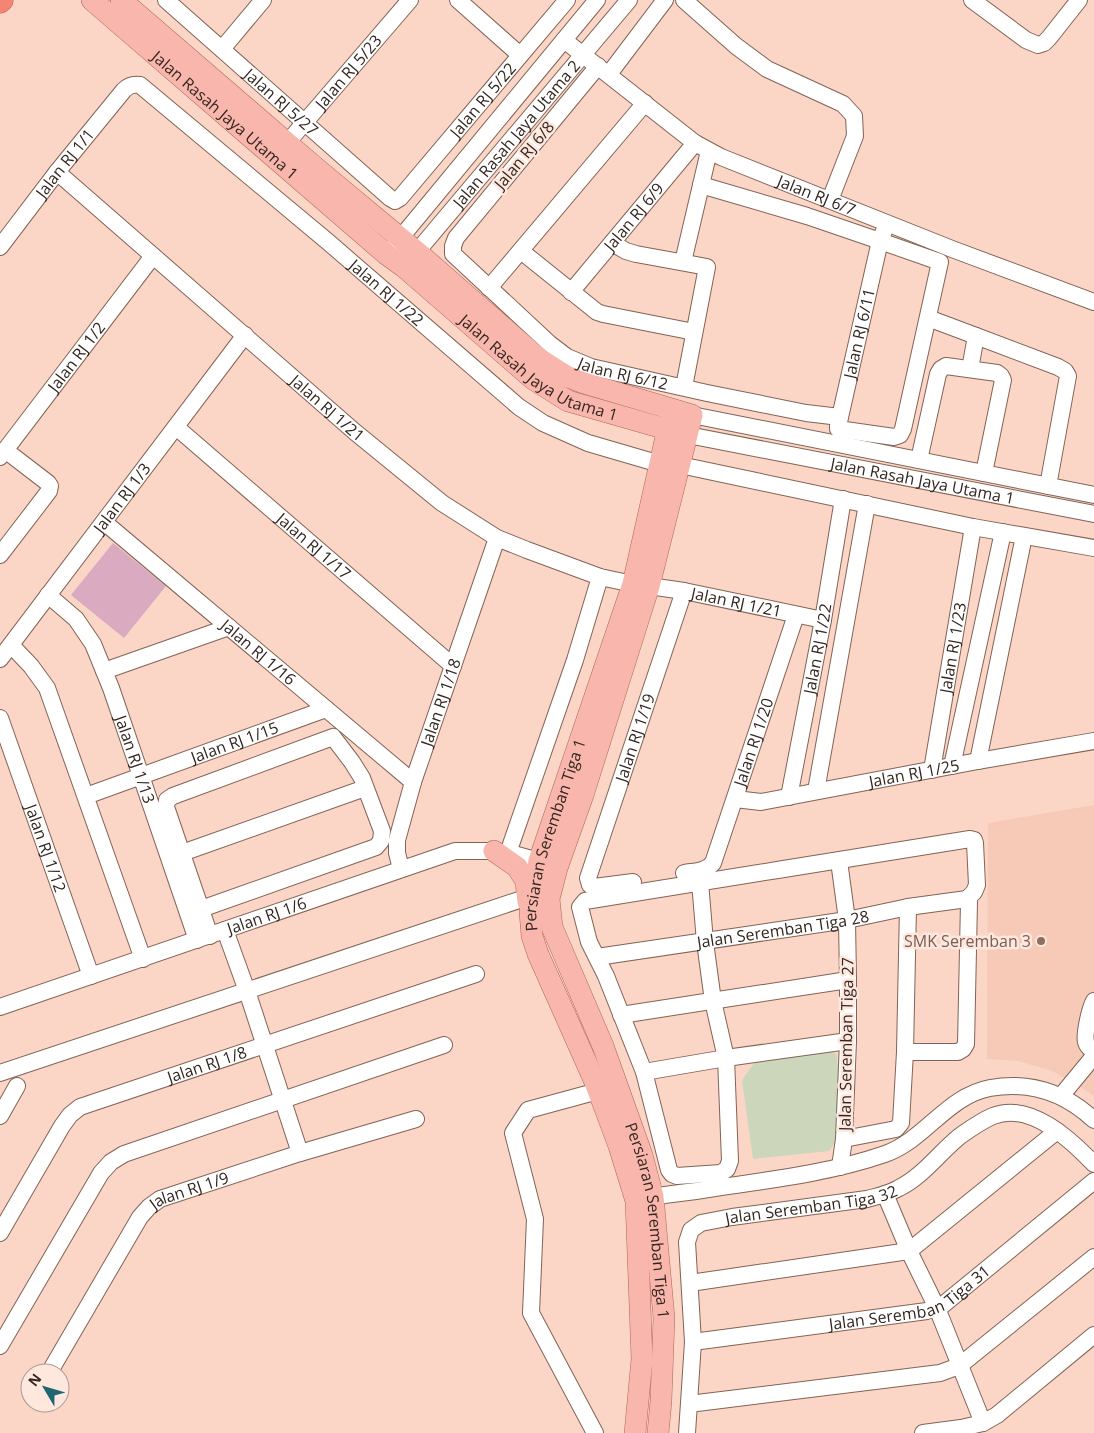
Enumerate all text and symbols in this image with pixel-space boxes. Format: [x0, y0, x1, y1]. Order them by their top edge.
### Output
street label: Jalan RJ 5/23 [309, 30, 387, 115]
street label: Jalan Rasah Jaya Utama 1 [146, 44, 303, 184]
street label: Jalan Rasah Jaya Utama 2 [446, 55, 585, 214]
street label: Jalan RJ 5/22 [443, 58, 521, 144]
street label: Jalan RJ 5/27 [238, 62, 323, 141]
street label: Jalan RJ 6/8 [488, 116, 559, 195]
street label: Jalan RJ 1/1 [29, 124, 99, 204]
street label: Jalan RJ 6/7 [772, 169, 859, 221]
street label: Jalan RJ 6/9 [598, 178, 669, 257]
street label: Jalan RJ 1/22 [343, 253, 429, 331]
street label: Jalan RJ 6/11 [838, 286, 880, 382]
street label: Jalan Rasah Jaya Utama 1 [453, 308, 621, 426]
street label: Jalan RJ 1/2 [41, 317, 110, 398]
street label: Jalan RJ 6/12 [573, 351, 670, 395]
street label: Jalan RJ 1/21 [284, 368, 369, 446]
street label: Jalan Rasah Jaya Utama 1 [827, 452, 1016, 509]
street label: Jalan RJ 1/3 [87, 458, 156, 539]
street label: Jalan RJ 1/17 [270, 506, 356, 584]
street label: Jalan RJ 1/21 [687, 581, 784, 622]
street label: Jalan RJ 1/23 [934, 601, 971, 697]
street label: Jalan RJ 1/22 [798, 602, 837, 698]
street label: Jalan RJ 1/16 [215, 613, 301, 690]
street label: Jalan RJ 1/18 [414, 655, 466, 751]
street label: Jalan RJ 1/19 [609, 691, 660, 787]
street label: Jalan RJ 1/20 [728, 695, 778, 791]
street label: Jalan RJ 1/13 [109, 710, 161, 806]
street label: Jalan RJ 1/15 [186, 716, 281, 769]
street label: Persiaran Seremban Tiga 1 [519, 736, 591, 932]
street label: Jalan RJ 1/25 [865, 754, 961, 793]
street label: Jalan RJ 1/12 [20, 799, 72, 895]
street label: Jalan RJ 1/6 [222, 892, 309, 940]
street label: Jalan Seremban Tiga 28 [693, 905, 871, 953]
place label: SMK Seremban 3 [904, 930, 1031, 952]
marker: SMK Seremban 3 [1035, 935, 1047, 947]
street label: Jalan Seremban Tiga 27 [833, 957, 859, 1133]
street label: Jalan RJ 1/8 [162, 1041, 250, 1089]
street label: Persiaran Seremban Tiga 1 [620, 1119, 675, 1320]
street label: Jalan RJ 1/9 [143, 1166, 232, 1216]
street label: Jalan Seremban Tiga 32 [721, 1180, 901, 1229]
street label: Jalan Seremban Tiga 31 [826, 1260, 995, 1335]
north arrow [20, 1363, 70, 1413]
text: N [23, 1369, 45, 1390]

